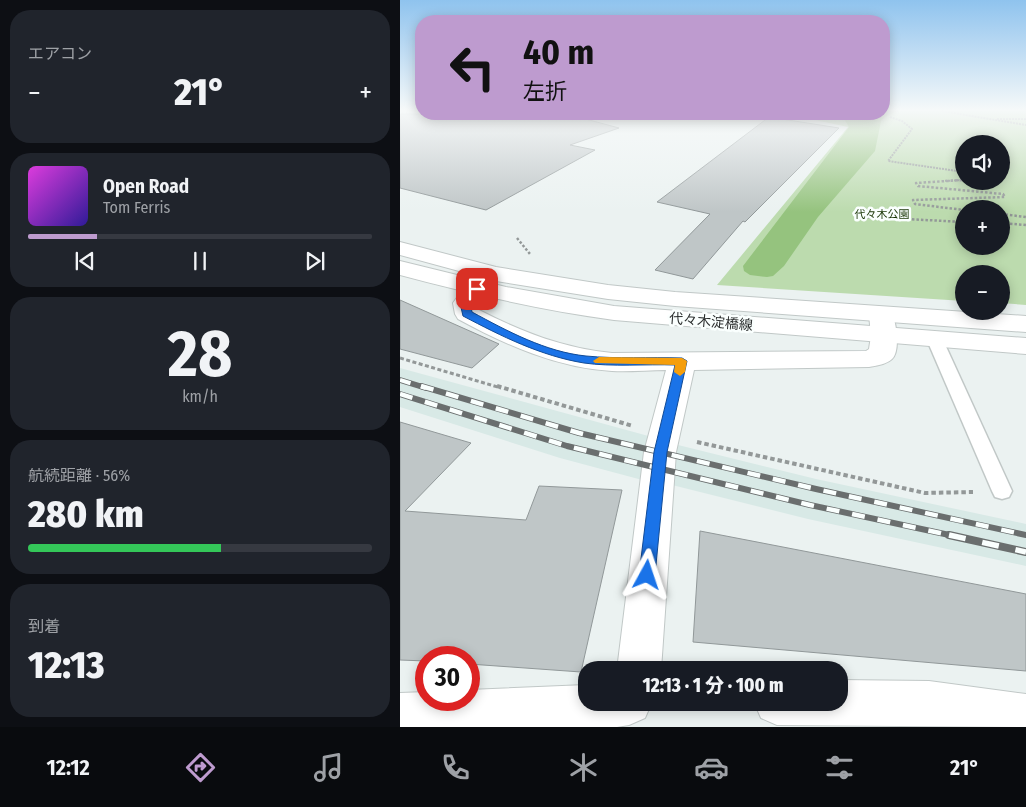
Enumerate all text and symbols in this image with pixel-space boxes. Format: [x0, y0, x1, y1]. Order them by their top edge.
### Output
text: 40 m [523, 31, 594, 73]
icon: left [440, 35, 505, 100]
text: エアコン [28, 44, 92, 63]
text: 21° [174, 69, 226, 115]
text: − [28, 76, 41, 109]
text: + [359, 76, 372, 109]
text: 左折 [523, 78, 567, 105]
map controls [955, 135, 1010, 320]
button: sound [955, 135, 1010, 190]
text: Open Road [103, 175, 189, 198]
text: Tom Ferris [103, 198, 170, 217]
button: + [955, 200, 1010, 255]
park label: 代々木公園 [855, 208, 910, 221]
icon: previous [71, 247, 99, 275]
icon: pause [186, 247, 214, 275]
icon: next [301, 247, 329, 275]
button: − [955, 265, 1010, 320]
pin [456, 268, 498, 310]
icon: arrive [463, 275, 491, 303]
street label: 代々木淀橋線 [668, 310, 754, 334]
text: 28 [168, 315, 232, 393]
text: km/h [182, 387, 218, 406]
text: 航続距離 · 56% [28, 466, 130, 485]
text: 280 km [28, 491, 144, 537]
position arrow [620, 548, 672, 600]
text: 到着 [28, 617, 60, 636]
text: 12:13 [28, 642, 105, 688]
speed limit sign: 30 [415, 646, 480, 711]
text: 12:13 · 1 分 · 100 m [643, 674, 783, 697]
icon: directions [183, 750, 218, 785]
icon: music [311, 750, 346, 785]
icon: phone [438, 750, 473, 785]
icon: climate [566, 750, 601, 785]
icon: car [694, 750, 729, 785]
icon: filters [822, 750, 857, 785]
text: 12:12 [46, 754, 90, 781]
text: 21° [950, 754, 980, 781]

